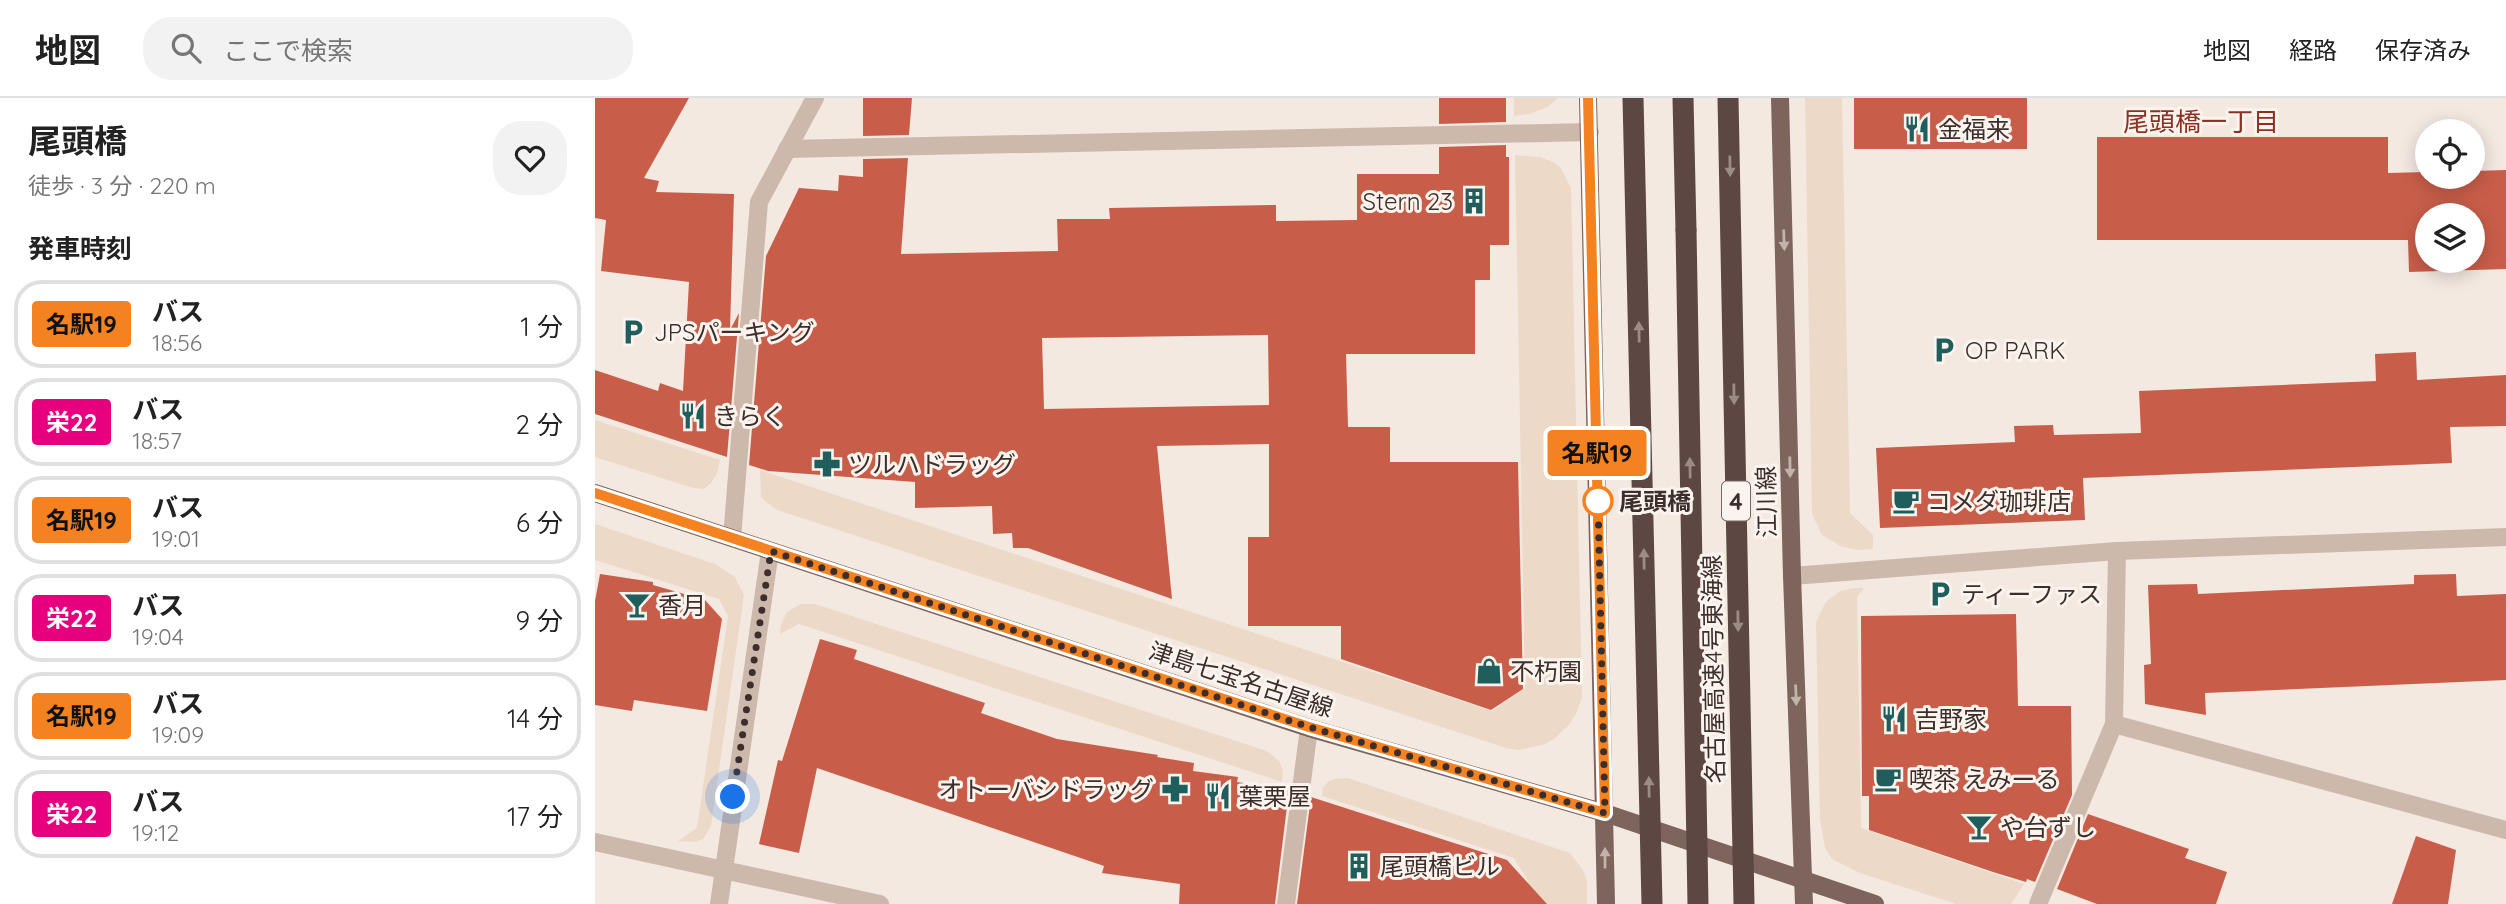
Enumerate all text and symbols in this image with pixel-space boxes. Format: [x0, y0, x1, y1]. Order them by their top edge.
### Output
search box [143, 17, 633, 80]
text: 地図 [35, 29, 101, 70]
icon: search [167, 29, 205, 67]
text: ここで検索 [223, 34, 353, 67]
text: 地図 [2203, 35, 2251, 65]
text: 経路 [2289, 35, 2337, 65]
text: 保存済み [2375, 35, 2471, 65]
district label: 尾頭橋一丁目 [2123, 105, 2279, 138]
restaurant icon: 金福来 [1902, 114, 1932, 144]
place label: 金福来 [1938, 114, 2010, 144]
map controls [2415, 119, 2485, 273]
button: locate [2415, 119, 2485, 189]
text: 尾頭橋 [28, 120, 127, 161]
button: heart [493, 121, 567, 195]
one-way arrow [1724, 155, 1735, 177]
text: 徒歩 · 3 分 · 220 m [28, 171, 216, 200]
place label: Stern 23 [1362, 186, 1453, 216]
building icon: Stern 23 [1459, 186, 1489, 216]
button: layers [2415, 203, 2485, 273]
one-way arrow [1778, 229, 1790, 251]
text: 発車時刻 [28, 232, 132, 265]
text: バス [152, 295, 204, 328]
text: 名駅19 [46, 309, 117, 339]
text: 1 分 [520, 310, 563, 343]
parking icon: JPSパーキング [618, 317, 648, 347]
place label: JPSパーキング [654, 317, 815, 347]
one-way arrow [1633, 321, 1644, 343]
text: 18:56 [152, 328, 202, 357]
parking icon: OP PARK [1929, 335, 1959, 365]
place label: OP PARK [1965, 335, 2065, 365]
one-way arrow [1728, 383, 1740, 405]
text: バス [132, 393, 184, 426]
restaurant icon: きらく [678, 401, 708, 431]
place label: きらく [714, 401, 786, 431]
text: 栄22 [46, 407, 97, 437]
text: 2 分 [515, 408, 563, 441]
text: 18:57 [132, 426, 182, 455]
line badge: 名駅19 [1548, 430, 1646, 476]
text: 名駅19 [1562, 438, 1632, 468]
pharmacy icon: ツルハドラッグ [812, 449, 842, 479]
place label: ツルハドラッグ [848, 449, 1016, 479]
one-way arrow [1784, 456, 1795, 478]
one-way arrow [1684, 457, 1696, 479]
street label: 江川線 [1750, 466, 1782, 538]
road number: 4 [1722, 482, 1750, 520]
marker: 尾頭橋 [1583, 486, 1613, 516]
place label: 尾頭橋 [1619, 486, 1691, 516]
cafe icon: コメダ珈琲店 [1891, 486, 1921, 516]
place label: コメダ珈琲店 [1927, 486, 2071, 516]
text: バス [152, 491, 204, 524]
text: 名駅19 [46, 505, 117, 535]
text: 6 分 [516, 506, 563, 539]
text: 19:01 [152, 524, 200, 553]
one-way arrow [1638, 548, 1650, 570]
street label: 名古屋高速4号東海線 [1696, 554, 1730, 784]
parking icon: ティーファス [1925, 579, 1955, 609]
place label: ティーファス [1961, 579, 2102, 609]
text: バス [132, 589, 184, 622]
bar icon: 香月 [622, 590, 652, 620]
place label: 香月 [658, 590, 706, 620]
text: 栄22 [46, 603, 97, 633]
text: 9 分 [515, 604, 563, 637]
one-way arrow [1732, 610, 1744, 632]
text: 19:04 [132, 622, 184, 651]
street label: 津島七宝名古屋線 [1145, 635, 1337, 723]
shop icon: 不朽園 [1474, 656, 1504, 686]
place label: 不朽園 [1510, 656, 1582, 686]
one-way arrow [1791, 684, 1802, 706]
text: バス [152, 687, 204, 720]
text: 名駅19 [46, 701, 117, 731]
text: 14 分 [507, 702, 563, 735]
restaurant icon: 吉野家 [1879, 704, 1909, 734]
place label: 吉野家 [1915, 704, 1987, 734]
text: 19:09 [152, 720, 204, 749]
cafe icon: 喫茶 えみーる [1873, 764, 1903, 794]
place label: 喫茶 えみーる [1909, 764, 2060, 794]
place label: オトーバシドラッグ [938, 774, 1154, 804]
pharmacy icon: オトーバシドラッグ [1160, 774, 1190, 804]
one-way arrow [1643, 776, 1655, 798]
your location [715, 779, 750, 814]
restaurant icon: 葉栗屋 [1203, 781, 1233, 811]
place label: 葉栗屋 [1239, 781, 1311, 811]
text: バス [132, 785, 184, 818]
text: 栄22 [46, 799, 97, 829]
text: 17 分 [507, 800, 563, 833]
bar icon: や台ずし [1964, 812, 1994, 842]
place label: や台ずし [2000, 812, 2096, 842]
text: 19:12 [132, 818, 179, 847]
one-way arrow [1599, 847, 1611, 869]
building icon: 尾頭橋ビル [1344, 851, 1374, 881]
place label: 尾頭橋ビル [1380, 851, 1500, 881]

